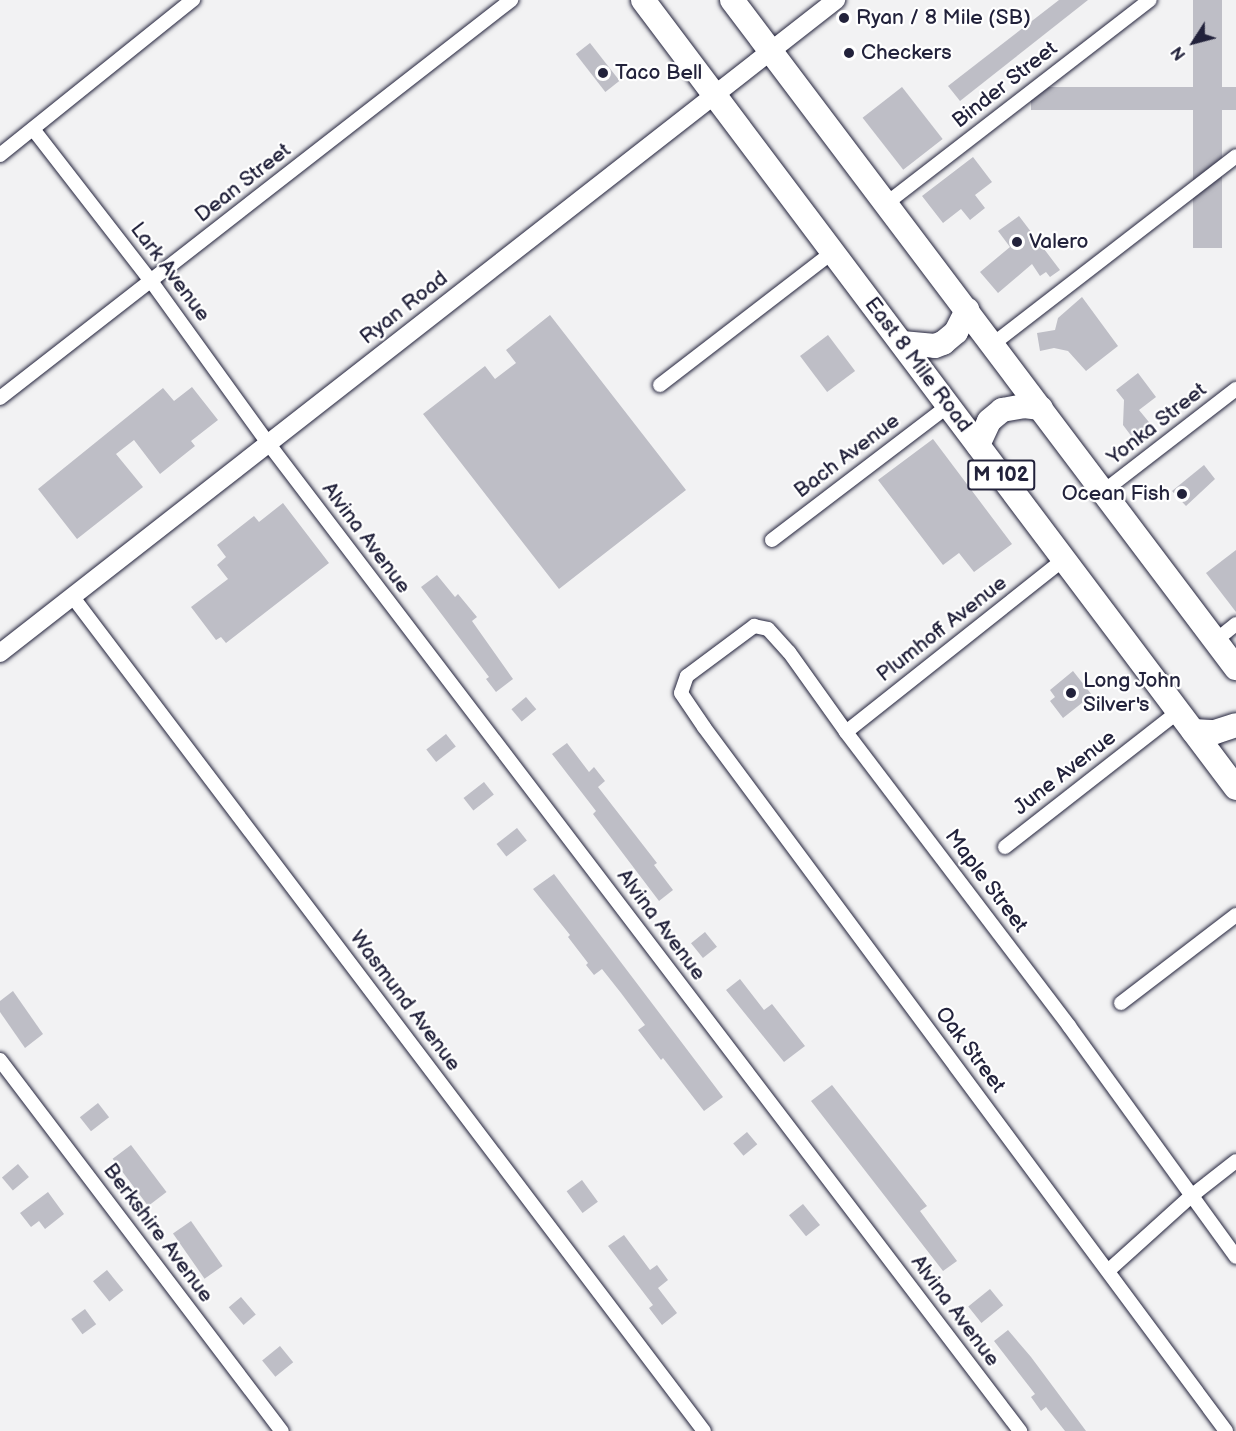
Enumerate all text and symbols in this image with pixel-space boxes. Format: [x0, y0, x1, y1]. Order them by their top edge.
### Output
place label: Ryan / 8 Mile (SB) [856, 5, 1031, 31]
marker: Ryan / 8 Mile (SB) [837, 11, 851, 25]
north arrow [1164, 12, 1224, 72]
street label: Binder Street [947, 36, 1063, 134]
place label: Checkers [861, 40, 952, 66]
text: N [1168, 42, 1190, 63]
marker: Checkers [842, 46, 856, 60]
place label: Taco Bell [615, 60, 702, 86]
marker: Taco Bell [596, 66, 610, 80]
street label: Dean Street [190, 138, 296, 228]
street label: Lark Avenue [125, 218, 215, 326]
place label: Valero [1029, 229, 1088, 255]
marker: Valero [1010, 235, 1024, 249]
street label: Ryan Road [355, 266, 453, 350]
street label: East 8 Mile Road [859, 292, 977, 438]
street label: Yonka Street [1102, 377, 1212, 471]
street label: Bach Avenue [789, 408, 905, 504]
road number: M 102 [966, 458, 1036, 492]
street label: Alvina Avenue [316, 478, 416, 598]
place label: Ocean Fish [1062, 481, 1170, 507]
marker: Ocean Fish [1175, 487, 1189, 501]
street label: Plumhoff Avenue [872, 570, 1012, 688]
place label: Long John Silver's [1083, 668, 1182, 718]
marker: Long John Silver's [1064, 686, 1078, 700]
street label: June Avenue [1009, 725, 1121, 821]
street label: Maple Street [939, 824, 1033, 938]
street label: Alvina Avenue [611, 865, 711, 985]
street label: Wasmund Avenue [344, 926, 466, 1076]
street label: Oak Street [929, 1002, 1011, 1098]
street label: Berkshire Avenue [98, 1159, 218, 1307]
street label: Alvina Avenue [905, 1251, 1005, 1371]

